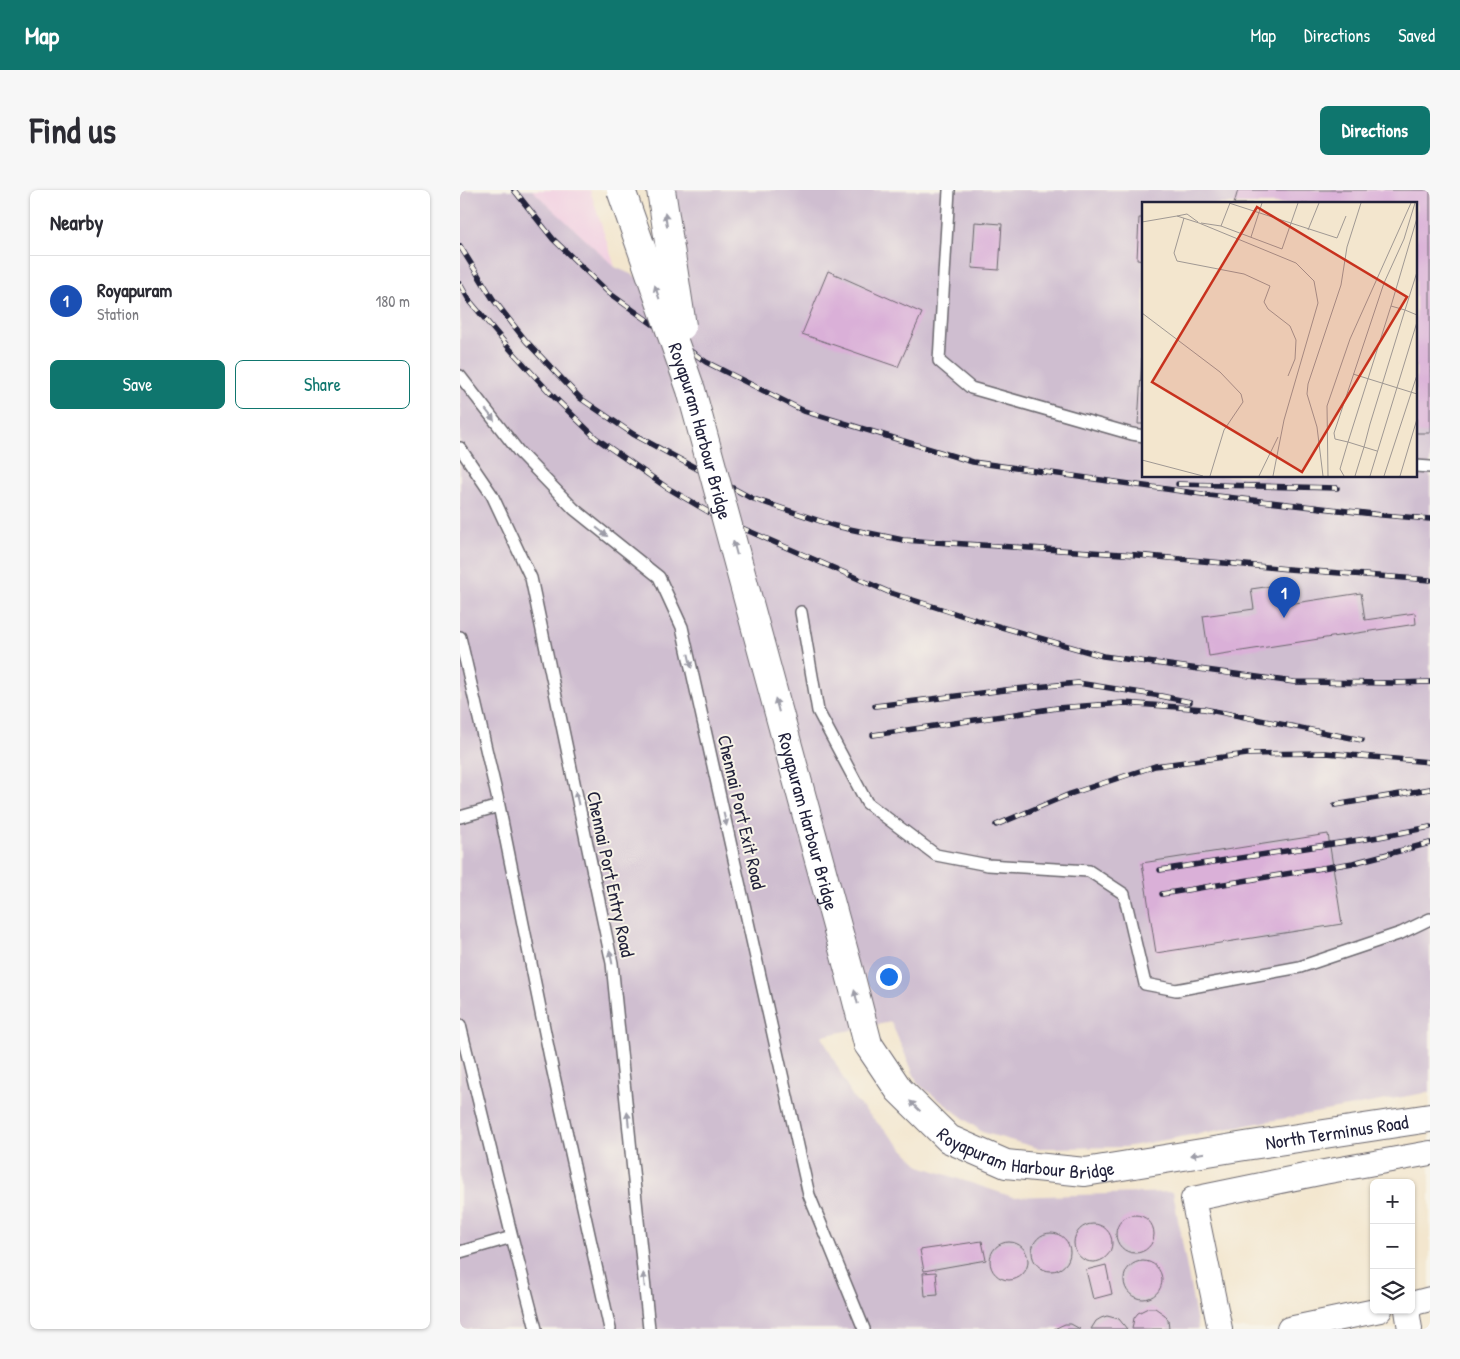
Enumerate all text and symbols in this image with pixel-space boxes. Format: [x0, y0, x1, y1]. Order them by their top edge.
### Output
text: Map [25, 19, 59, 51]
text: Map [1251, 23, 1276, 48]
text: Directions [1304, 23, 1370, 48]
text: Saved [1398, 23, 1435, 48]
button: Directions [1320, 106, 1430, 155]
text: Find us [30, 107, 116, 154]
inset map [1142, 202, 1418, 478]
text: Nearby [50, 208, 103, 237]
one-way arrow [662, 212, 670, 228]
text: Royapuram [97, 277, 172, 303]
one-way arrow [653, 285, 660, 300]
text: 1 [63, 290, 69, 312]
text: 180 m [376, 290, 410, 312]
text: Station [97, 303, 139, 325]
street label: Royapuram Harbour Bridge [662, 339, 739, 523]
button: Save [50, 360, 225, 409]
button: Share [235, 360, 410, 409]
one-way arrow [485, 408, 496, 421]
one-way arrow [595, 526, 608, 537]
one-way arrow [730, 541, 738, 556]
pin: 1 [1268, 577, 1300, 618]
one-way arrow [686, 653, 694, 668]
one-way arrow [773, 698, 781, 713]
street label: Royapuram Harbour Bridge [772, 730, 845, 913]
street label: Chennai Port Exit Road [712, 732, 773, 892]
street label: Chennai Port Entry Road [581, 789, 641, 960]
one-way arrow [573, 790, 581, 806]
one-way arrow [721, 812, 729, 827]
one-way arrow [607, 950, 615, 965]
your location [876, 964, 902, 990]
one-way arrow [852, 990, 860, 1005]
one-way arrow [909, 1100, 921, 1112]
street label: North Terminus Road [1264, 1108, 1410, 1156]
one-way arrow [624, 1111, 632, 1127]
street label: Royapuram Harbour Bridge [931, 1121, 1116, 1185]
one-way arrow [1189, 1150, 1205, 1158]
map controls [1370, 1179, 1415, 1314]
button: + [1370, 1179, 1415, 1224]
button: − [1370, 1224, 1415, 1269]
button: layers [1370, 1269, 1415, 1314]
one-way arrow [640, 1272, 648, 1288]

